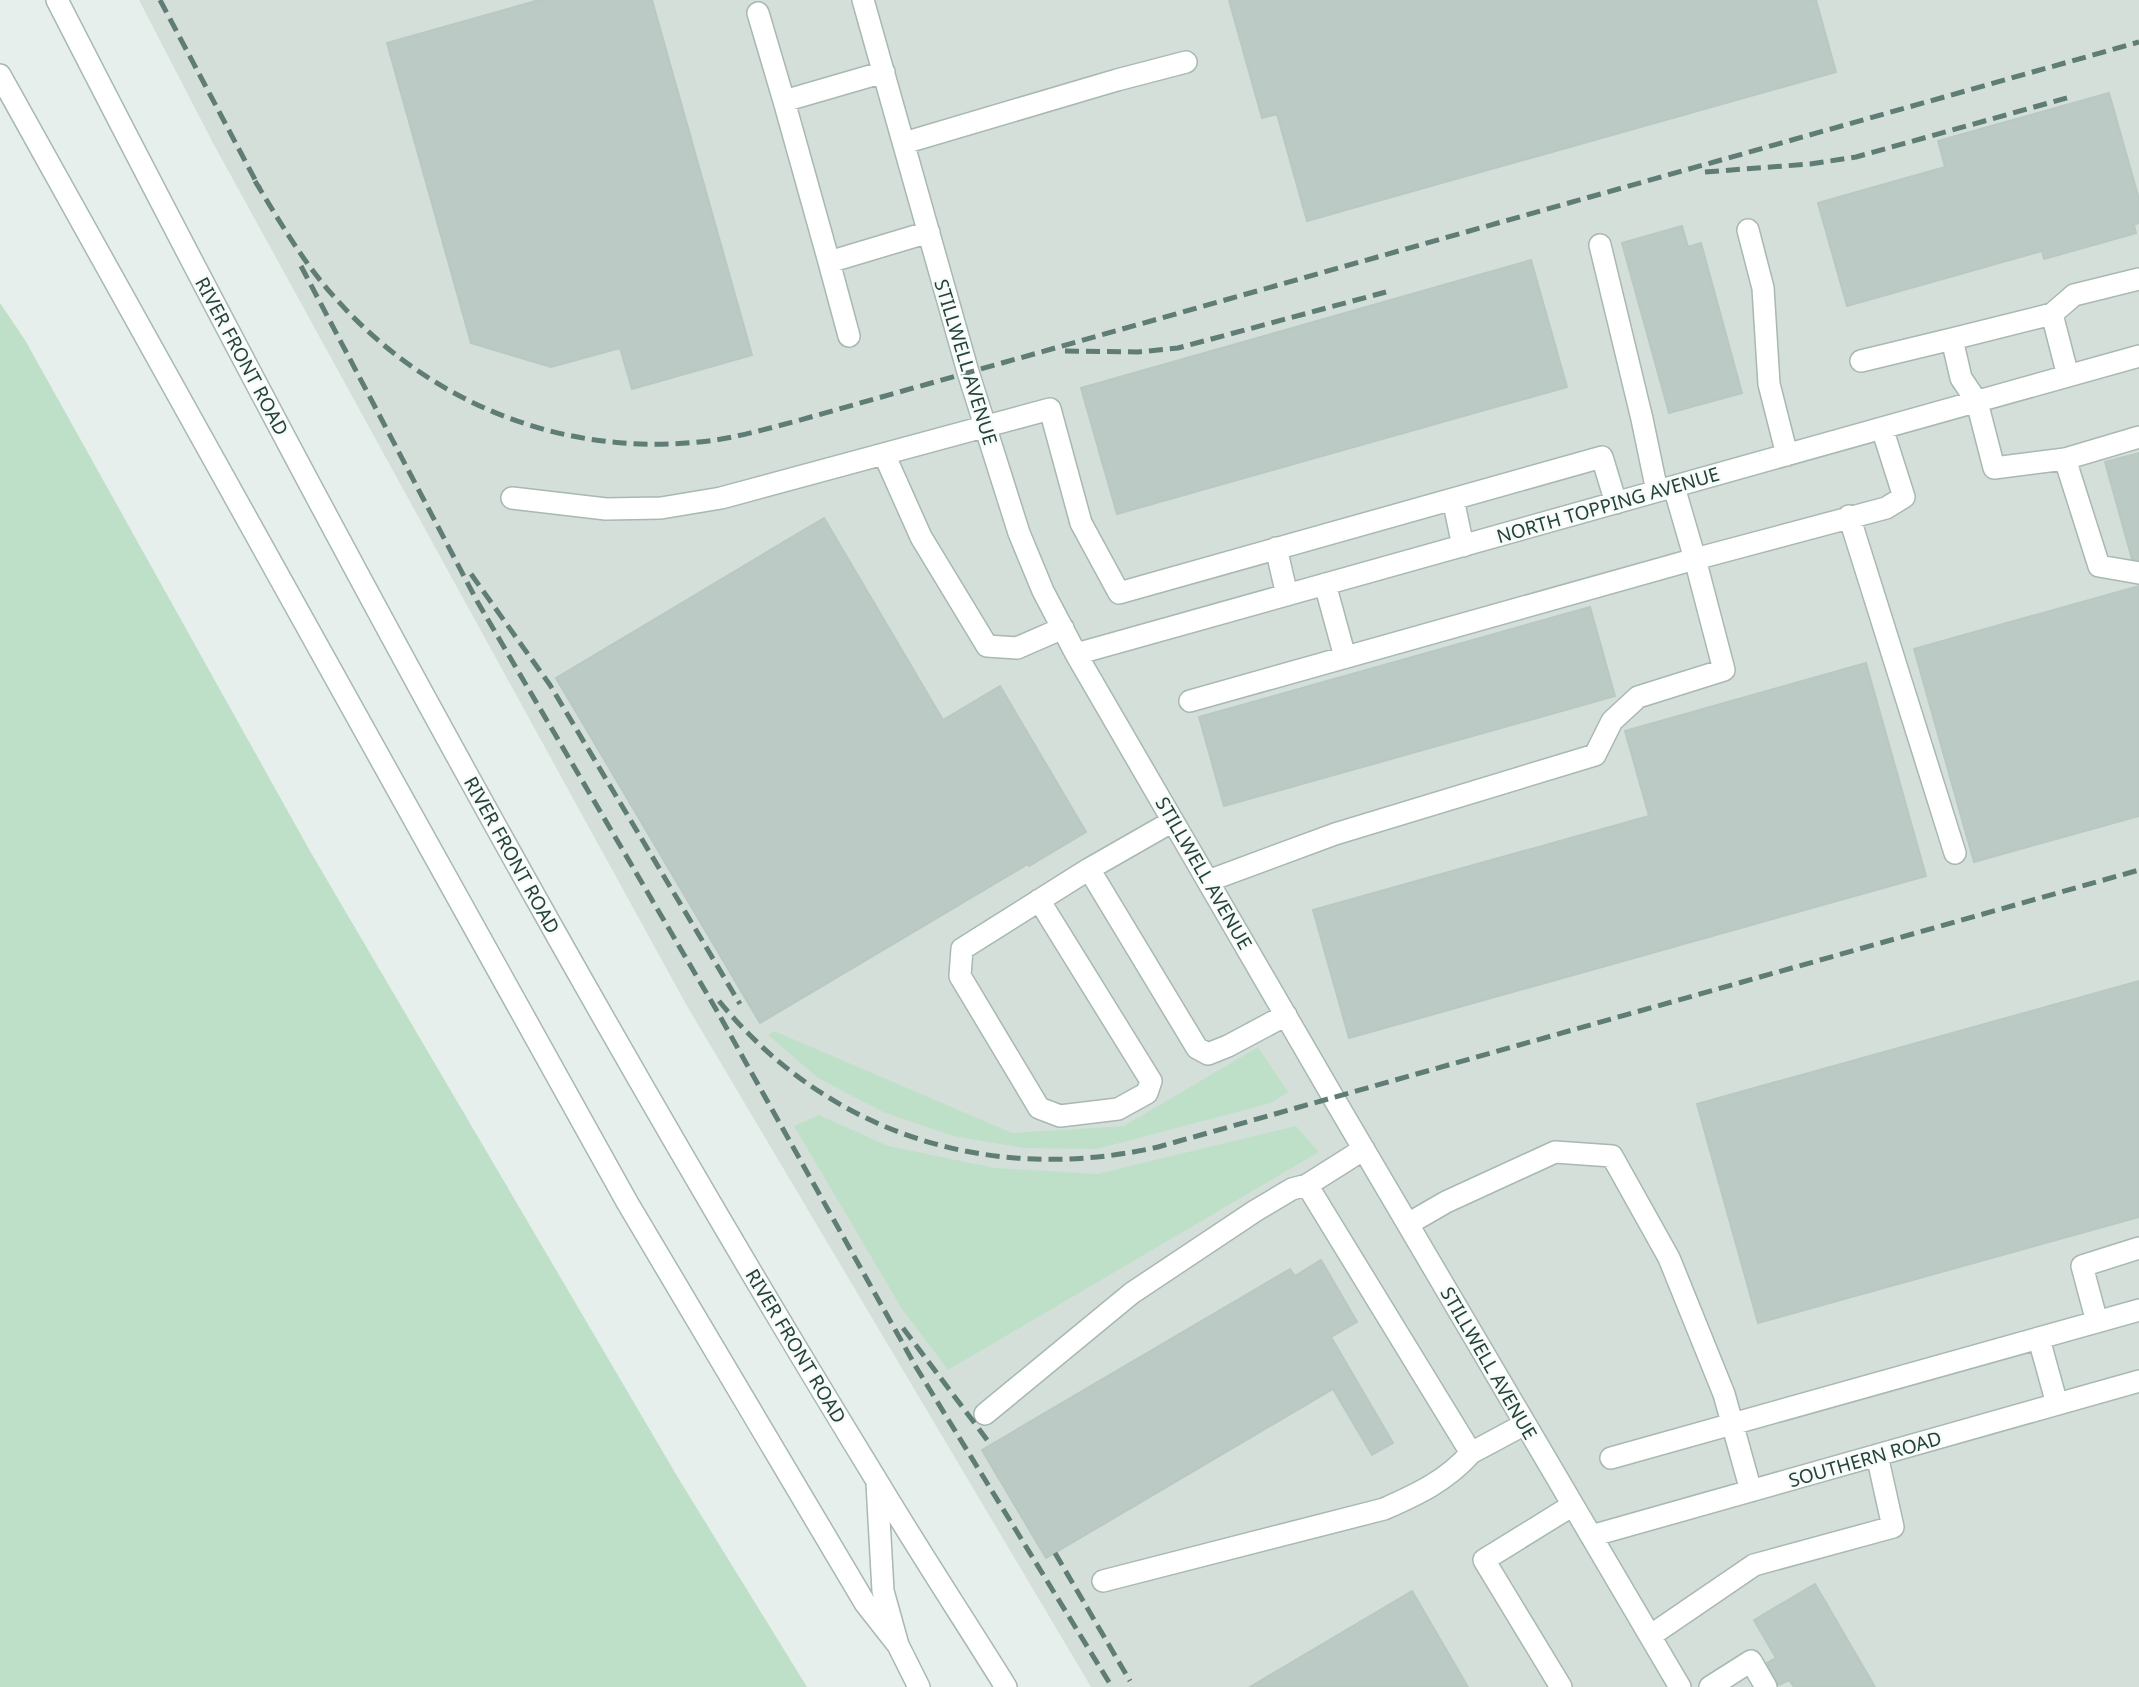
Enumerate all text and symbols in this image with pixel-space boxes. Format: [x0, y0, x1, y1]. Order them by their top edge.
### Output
street label: RIVER FRONT ROAD [189, 272, 295, 440]
street label: STILLWELL AVENUE [928, 276, 1004, 448]
street label: NORTH TOPPING AVENUE [1494, 461, 1722, 549]
street label: RIVER FRONT ROAD [458, 772, 566, 938]
street label: STILLWELL AVENUE [1150, 792, 1258, 954]
street label: RIVER FRONT ROAD [740, 1264, 852, 1428]
street label: STILLWELL AVENUE [1435, 1282, 1543, 1444]
street label: SOUTHERN ROAD [1786, 1425, 1944, 1493]

